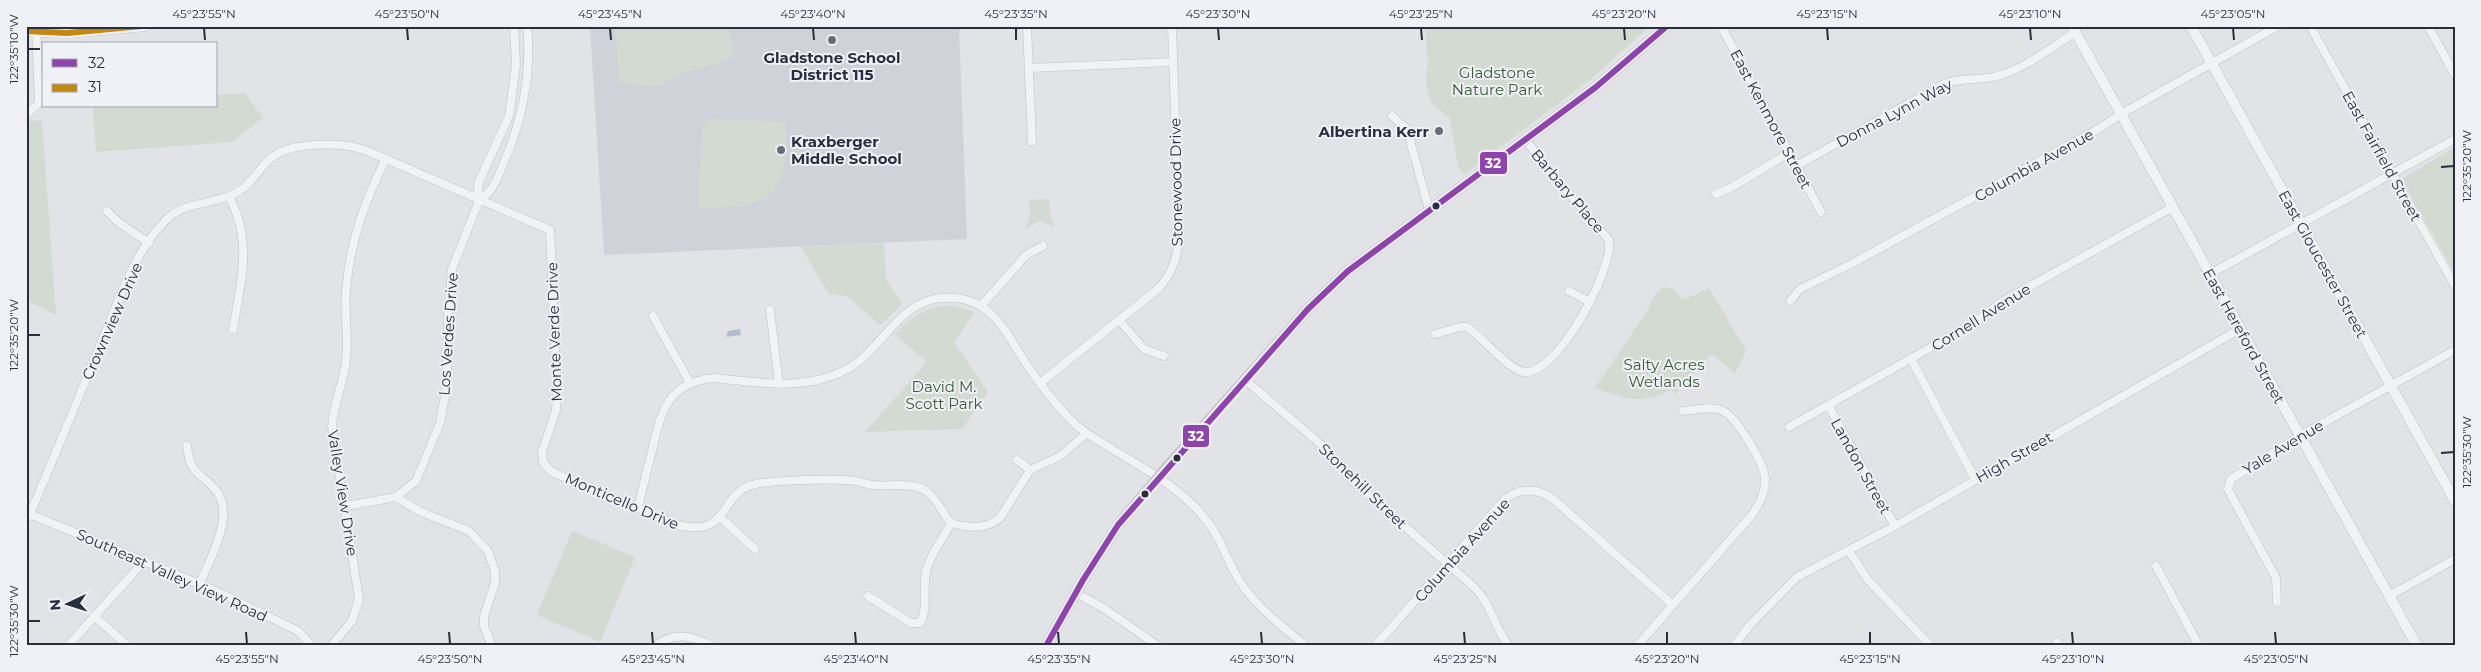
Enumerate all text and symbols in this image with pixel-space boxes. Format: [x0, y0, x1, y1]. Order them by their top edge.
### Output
text: 45°23'55"N [172, 6, 236, 21]
text: 45°23'50"N [375, 6, 439, 21]
text: 45°23'45"N [578, 6, 642, 21]
text: 45°23'40"N [780, 6, 846, 21]
text: 45°23'35"N [984, 6, 1048, 21]
text: 45°23'30"N [1185, 6, 1251, 21]
text: 45°23'25"N [1389, 6, 1453, 21]
text: 45°23'20"N [1591, 6, 1657, 21]
text: 45°23'15"N [1796, 6, 1858, 21]
text: 45°23'10"N [1999, 6, 2061, 21]
text: 45°23'05"N [2201, 6, 2265, 21]
text: 122°35'10"W [6, 14, 21, 84]
marker: Gladstone School District 115 [826, 34, 838, 46]
legend [42, 42, 218, 108]
street label: East Kenmore Street [1726, 46, 1816, 192]
place label: Gladstone School District 115 [764, 48, 900, 84]
text: 32 [88, 53, 105, 72]
park label: Gladstone Nature Park [1452, 63, 1542, 99]
street label: Donna Lynn Way [1833, 74, 1956, 152]
text: 31 [88, 77, 102, 96]
street label: East Fairfield Street [2338, 88, 2426, 224]
street label: Stonewood Drive [1165, 118, 1187, 246]
place label: Albertina Kerr [1317, 122, 1430, 141]
street label: Columbia Avenue [1971, 124, 2097, 206]
marker: Albertina Kerr [1433, 125, 1445, 137]
text: 122°35'20"W [2459, 130, 2474, 202]
place label: Kraxberger Middle School [791, 132, 902, 168]
marker: Kraxberger Middle School [775, 144, 787, 156]
street label: Barbary Place [1527, 145, 1609, 237]
line badge: 32 [1479, 151, 1508, 175]
text: 32 [1484, 154, 1501, 172]
street label: East Gloucester Street [2274, 187, 2372, 341]
unlabelled marker [1431, 201, 1441, 211]
street label: Crownview Drive [78, 259, 146, 383]
street label: Monte Verde Drive [542, 262, 566, 402]
street label: East Hereford Street [2199, 265, 2289, 407]
street label: Los Verdes Drive [434, 272, 462, 396]
street label: Cornell Avenue [1928, 279, 2034, 355]
text: 122°35'20"W [6, 299, 21, 371]
park label: Salty Acres Wetlands [1624, 355, 1704, 391]
park label: David M. Scott Park [905, 377, 983, 413]
street label: Landon Street [1827, 415, 1895, 517]
street label: Yale Avenue [2239, 415, 2327, 479]
text: 122°35'30"W [2459, 416, 2474, 488]
line badge: 32 [1182, 424, 1210, 448]
text: 32 [1187, 427, 1204, 445]
street label: High Street [1972, 427, 2056, 487]
street label: Valley View Drive [324, 429, 362, 557]
street label: Stonehill Street [1315, 439, 1411, 533]
unlabelled marker [1172, 453, 1182, 463]
street label: Monticello Drive [562, 468, 682, 534]
unlabelled marker [1140, 489, 1150, 499]
street label: Columbia Avenue [1410, 494, 1514, 606]
street label: Southeast Valley View Road [74, 524, 270, 626]
north arrow [42, 580, 92, 630]
text: 122°35'30"W [6, 585, 21, 657]
text: N [46, 599, 64, 611]
text: 45°23'55"N [215, 651, 279, 666]
text: 45°23'50"N [418, 651, 482, 666]
text: 45°23'45"N [621, 651, 685, 666]
text: 45°23'40"N [823, 651, 889, 666]
text: 45°23'35"N [1027, 651, 1091, 666]
text: 45°23'30"N [1229, 651, 1295, 666]
text: 45°23'25"N [1433, 651, 1497, 666]
text: 45°23'20"N [1634, 651, 1700, 666]
text: 45°23'15"N [1839, 651, 1901, 666]
text: 45°23'10"N [2042, 651, 2104, 666]
text: 45°23'05"N [2244, 651, 2308, 666]

